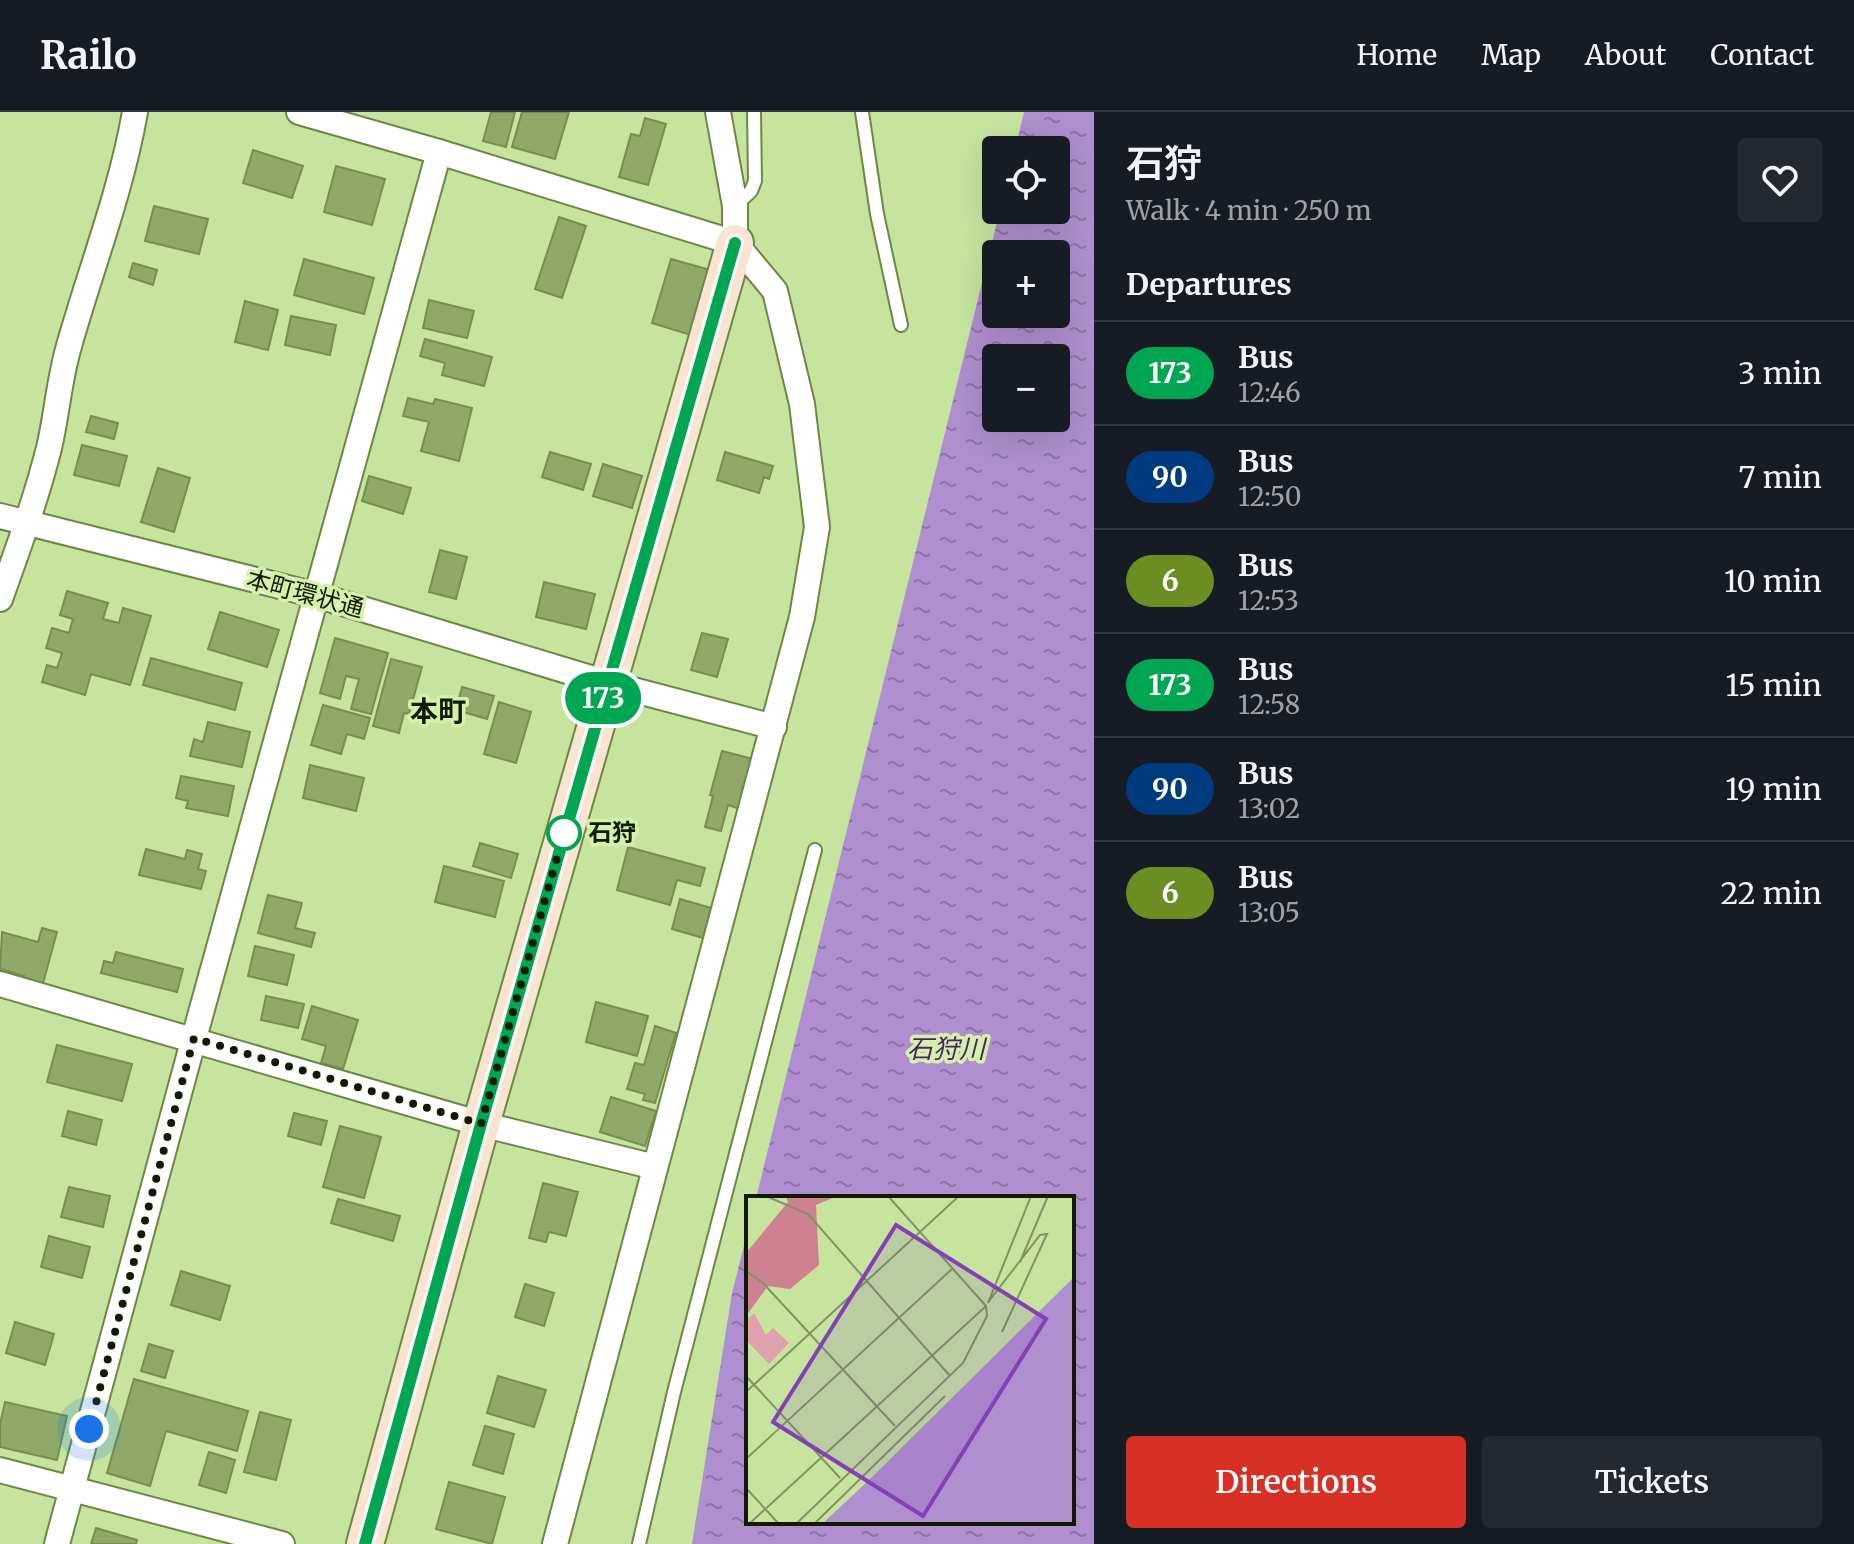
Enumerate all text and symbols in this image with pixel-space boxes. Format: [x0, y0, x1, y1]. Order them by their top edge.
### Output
text: Railo [40, 32, 137, 79]
text: Home [1356, 37, 1437, 73]
text: Map [1481, 37, 1541, 73]
text: About [1585, 37, 1666, 73]
text: Contact [1710, 37, 1814, 73]
map controls [982, 136, 1070, 432]
button: locate [982, 136, 1070, 224]
button: heart [1738, 138, 1822, 222]
text: 石狩 [1126, 140, 1202, 187]
text: Walk · 4 min · 250 m [1126, 194, 1372, 227]
button: + [982, 240, 1070, 328]
text: Departures [1126, 265, 1292, 303]
text: Bus [1238, 338, 1294, 376]
button: − [982, 344, 1070, 432]
text: 3 min [1738, 354, 1822, 392]
text: 173 [1148, 355, 1192, 391]
text: 12:46 [1238, 376, 1301, 409]
text: Bus [1238, 442, 1294, 480]
text: 7 min [1738, 458, 1822, 496]
text: 90 [1152, 459, 1188, 495]
text: 12:50 [1238, 480, 1302, 513]
text: Bus [1238, 546, 1294, 584]
text: 10 min [1724, 562, 1822, 600]
street label: 本町環状通 [243, 563, 367, 624]
text: 6 [1161, 563, 1179, 599]
text: 12:53 [1238, 584, 1299, 617]
text: Bus [1238, 650, 1294, 688]
text: 15 min [1725, 666, 1822, 704]
text: 173 [1148, 667, 1192, 703]
line badge: 173 [557, 672, 649, 724]
text: 173 [581, 680, 625, 716]
text: 12:58 [1238, 688, 1300, 721]
district label: 本町 [410, 693, 466, 729]
text: Bus [1238, 754, 1294, 792]
text: 19 min [1725, 770, 1822, 808]
text: 90 [1152, 771, 1188, 807]
text: 13:02 [1238, 792, 1300, 825]
marker: 石狩 [547, 816, 581, 850]
place label: 石狩 [588, 817, 636, 848]
text: Bus [1238, 858, 1294, 896]
text: 22 min [1720, 874, 1822, 912]
text: 6 [1161, 875, 1179, 911]
text: 13:05 [1238, 896, 1300, 929]
water label: 石狩川 [907, 1032, 988, 1065]
inset map [746, 1196, 1074, 1524]
your location [69, 1409, 109, 1449]
button: Directions [1126, 1436, 1466, 1528]
button: Tickets [1482, 1436, 1822, 1528]

